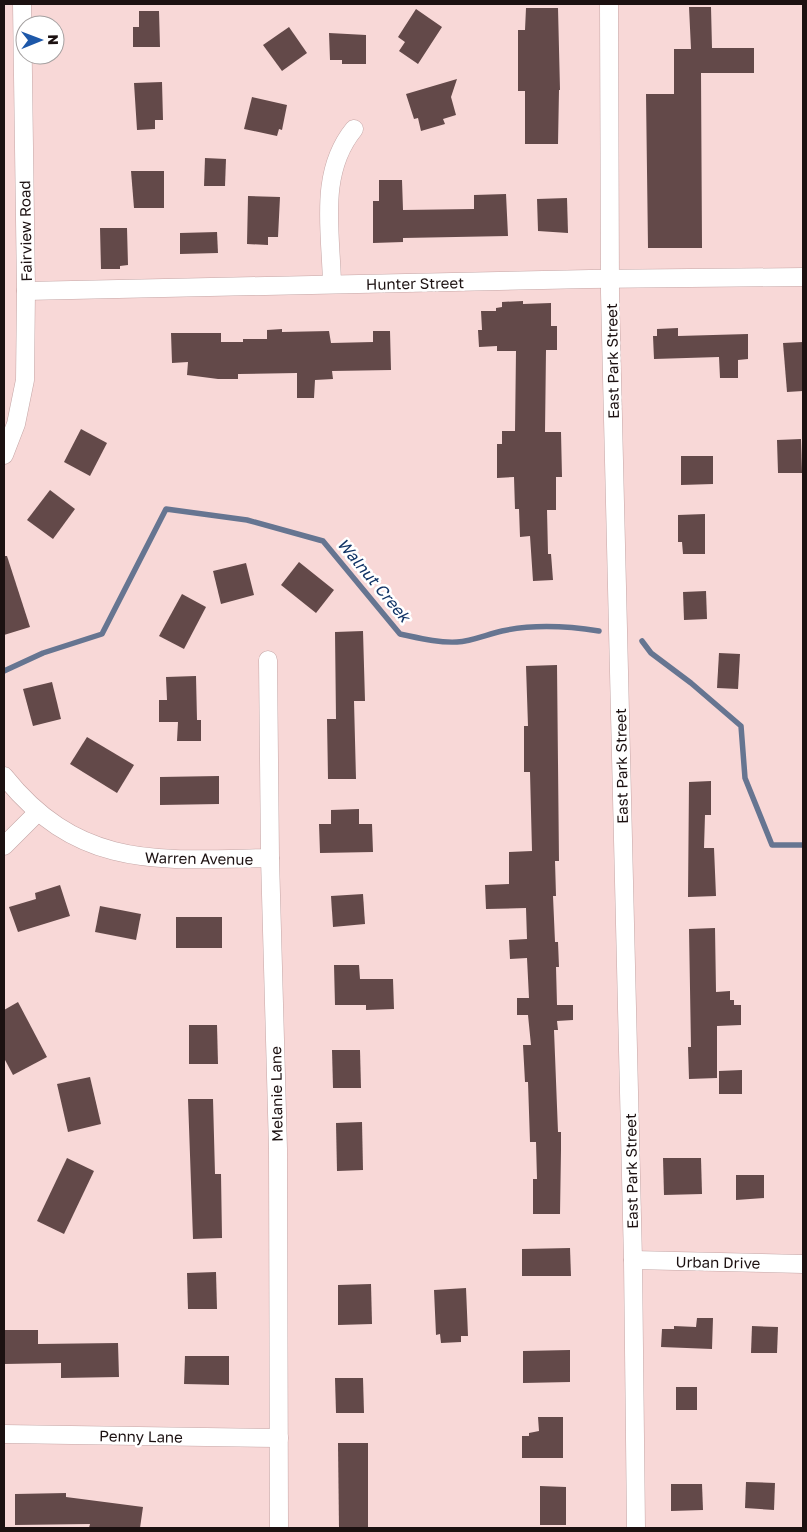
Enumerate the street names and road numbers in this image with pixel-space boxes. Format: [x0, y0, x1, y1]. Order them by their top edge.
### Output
street label: Fairview Road [15, 180, 35, 282]
street label: Hunter Street [366, 273, 464, 293]
street label: East Park Street [602, 303, 622, 419]
street label: East Park Street [611, 708, 631, 824]
street label: Warren Avenue [145, 848, 254, 868]
street label: Melanie Lane [266, 1046, 286, 1142]
street label: East Park Street [621, 1113, 641, 1229]
street label: Urban Drive [676, 1252, 761, 1272]
street label: Penny Lane [99, 1426, 183, 1446]

